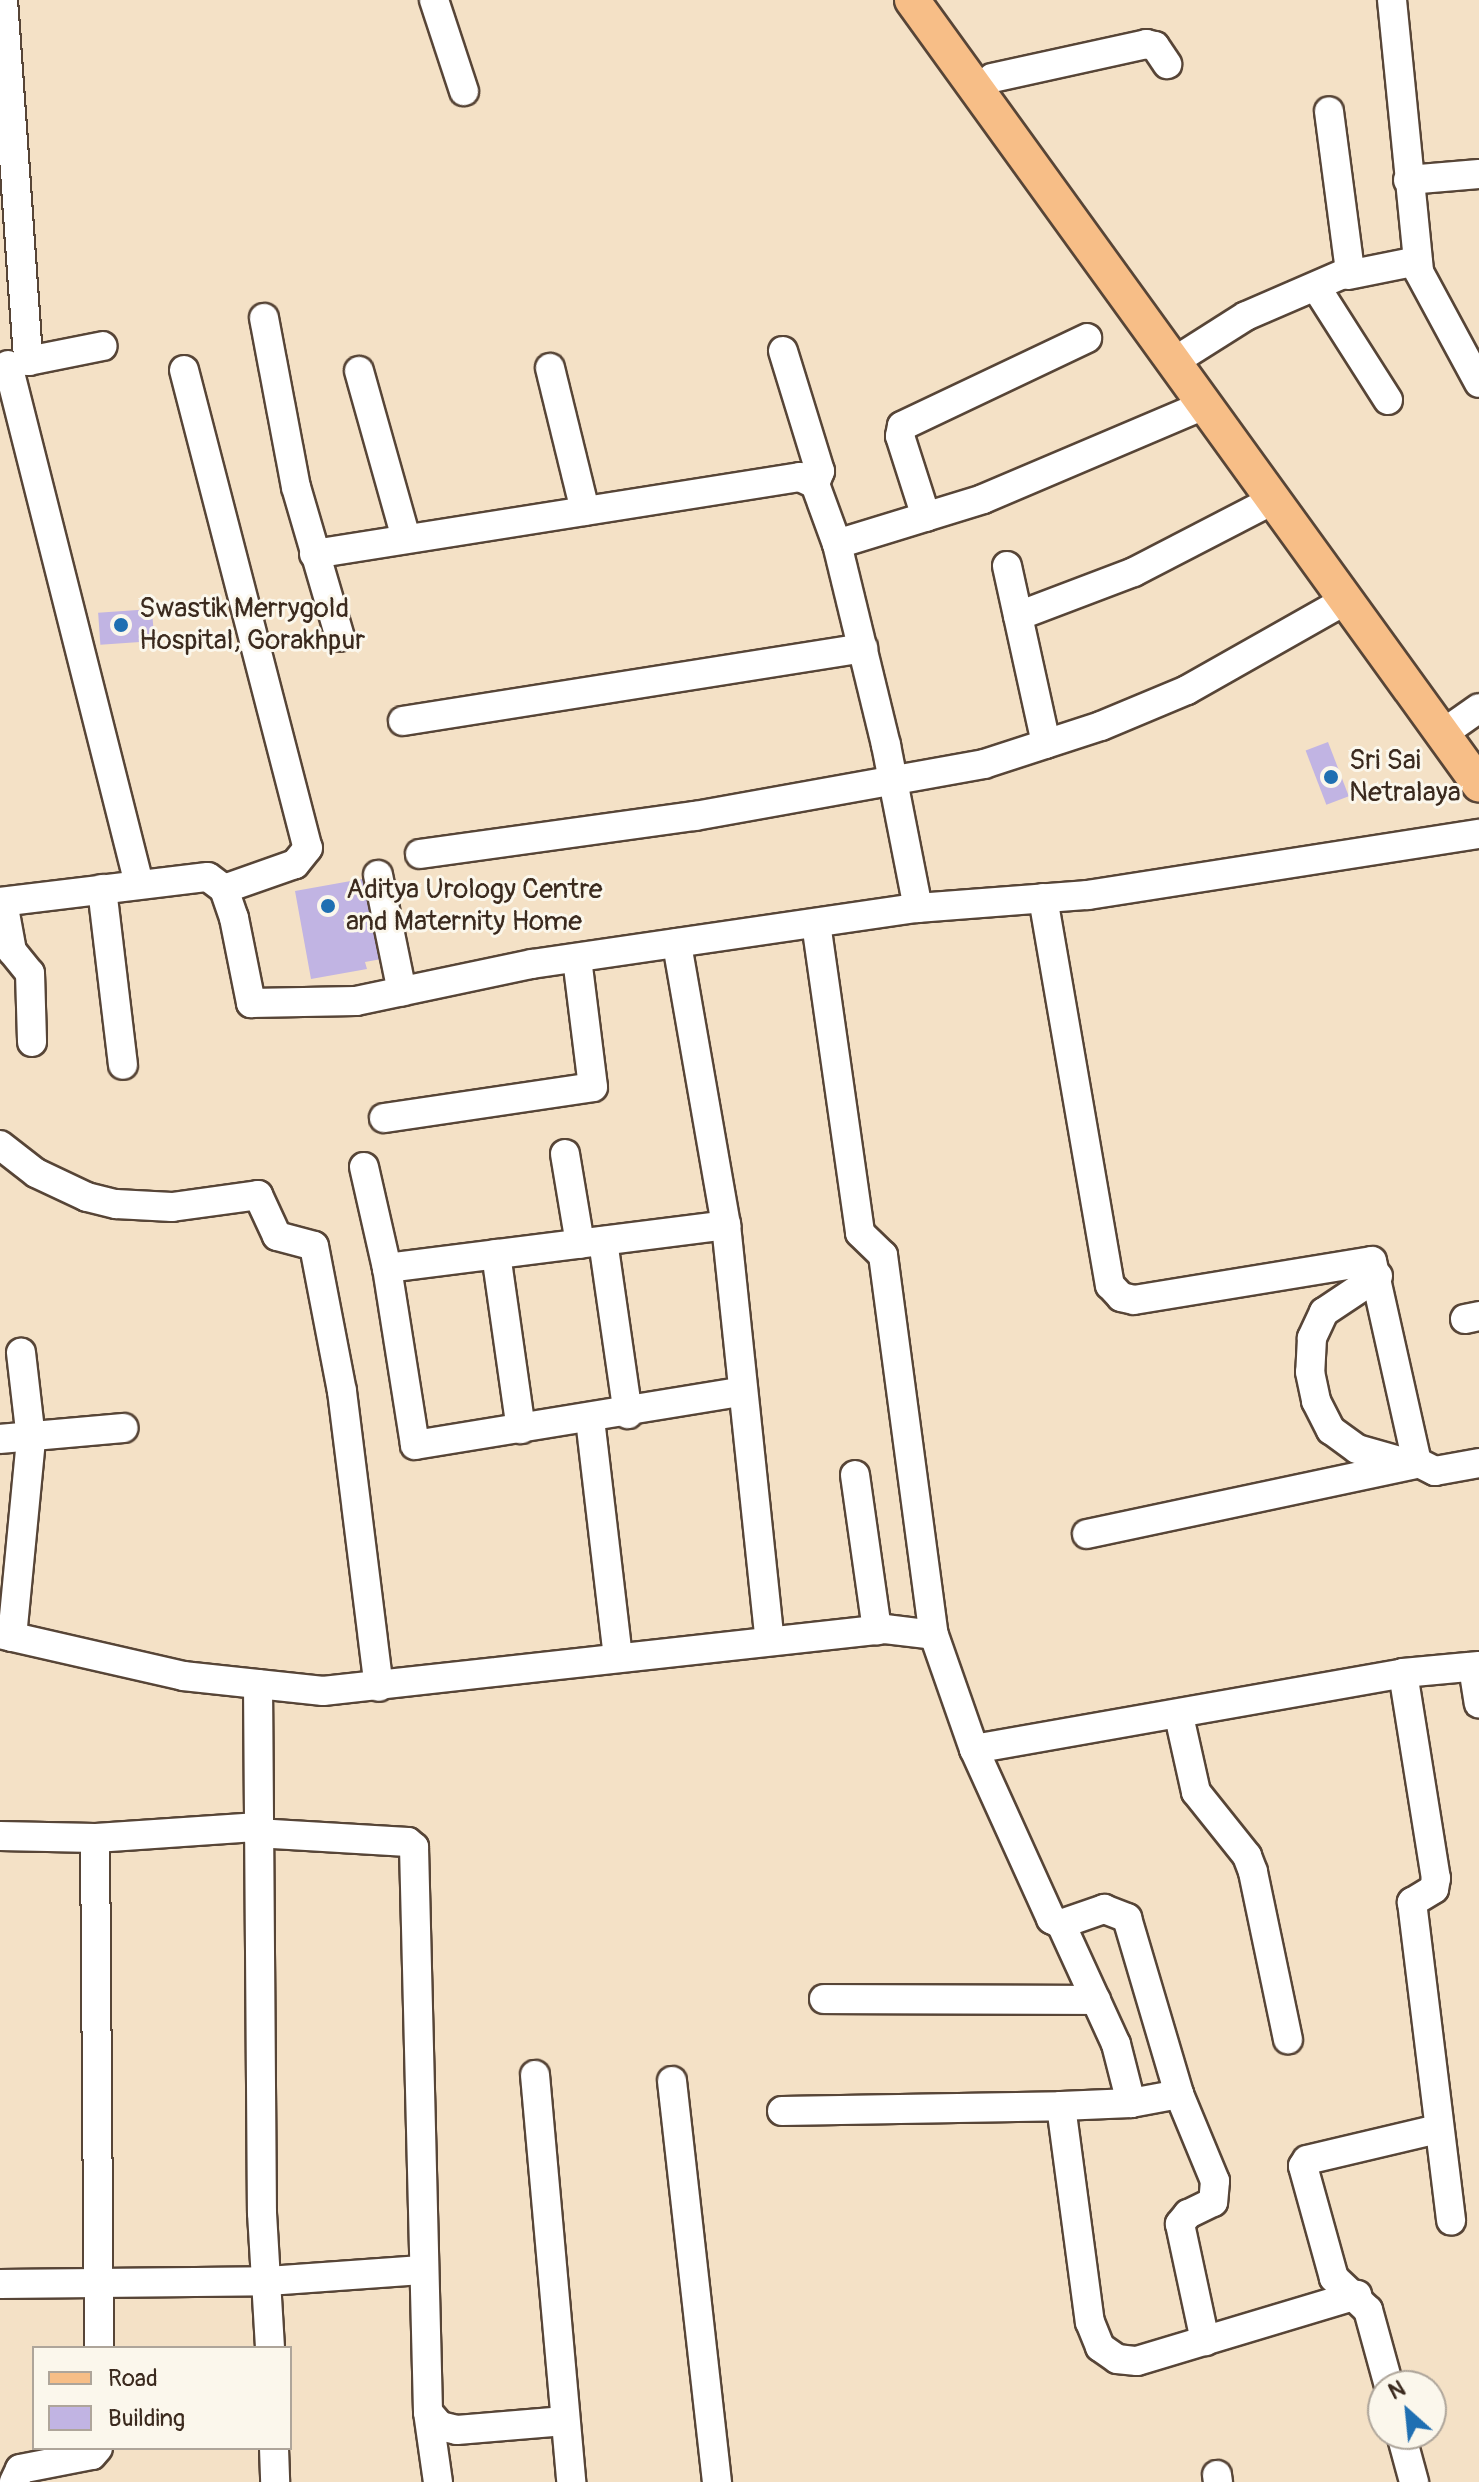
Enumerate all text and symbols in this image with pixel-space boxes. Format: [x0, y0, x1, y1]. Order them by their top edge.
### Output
place label: Swastik Merrygold Hospital, Gorakhpur [139, 592, 365, 658]
marker: Swastik Merrygold Hospital, Gorakhpur [110, 614, 132, 636]
place label: Sri Sai Netralaya [1349, 744, 1461, 810]
marker: Sri Sai Netralaya [1320, 766, 1342, 788]
place label: Aditya Urology Centre and Maternity Home [346, 873, 603, 939]
marker: Aditya Urology Centre and Maternity Home [317, 895, 339, 917]
legend [32, 2346, 292, 2450]
text: Road [108, 2364, 158, 2393]
north arrow [1367, 2370, 1447, 2450]
text: N [1384, 2375, 1410, 2406]
text: Building [108, 2404, 185, 2433]

